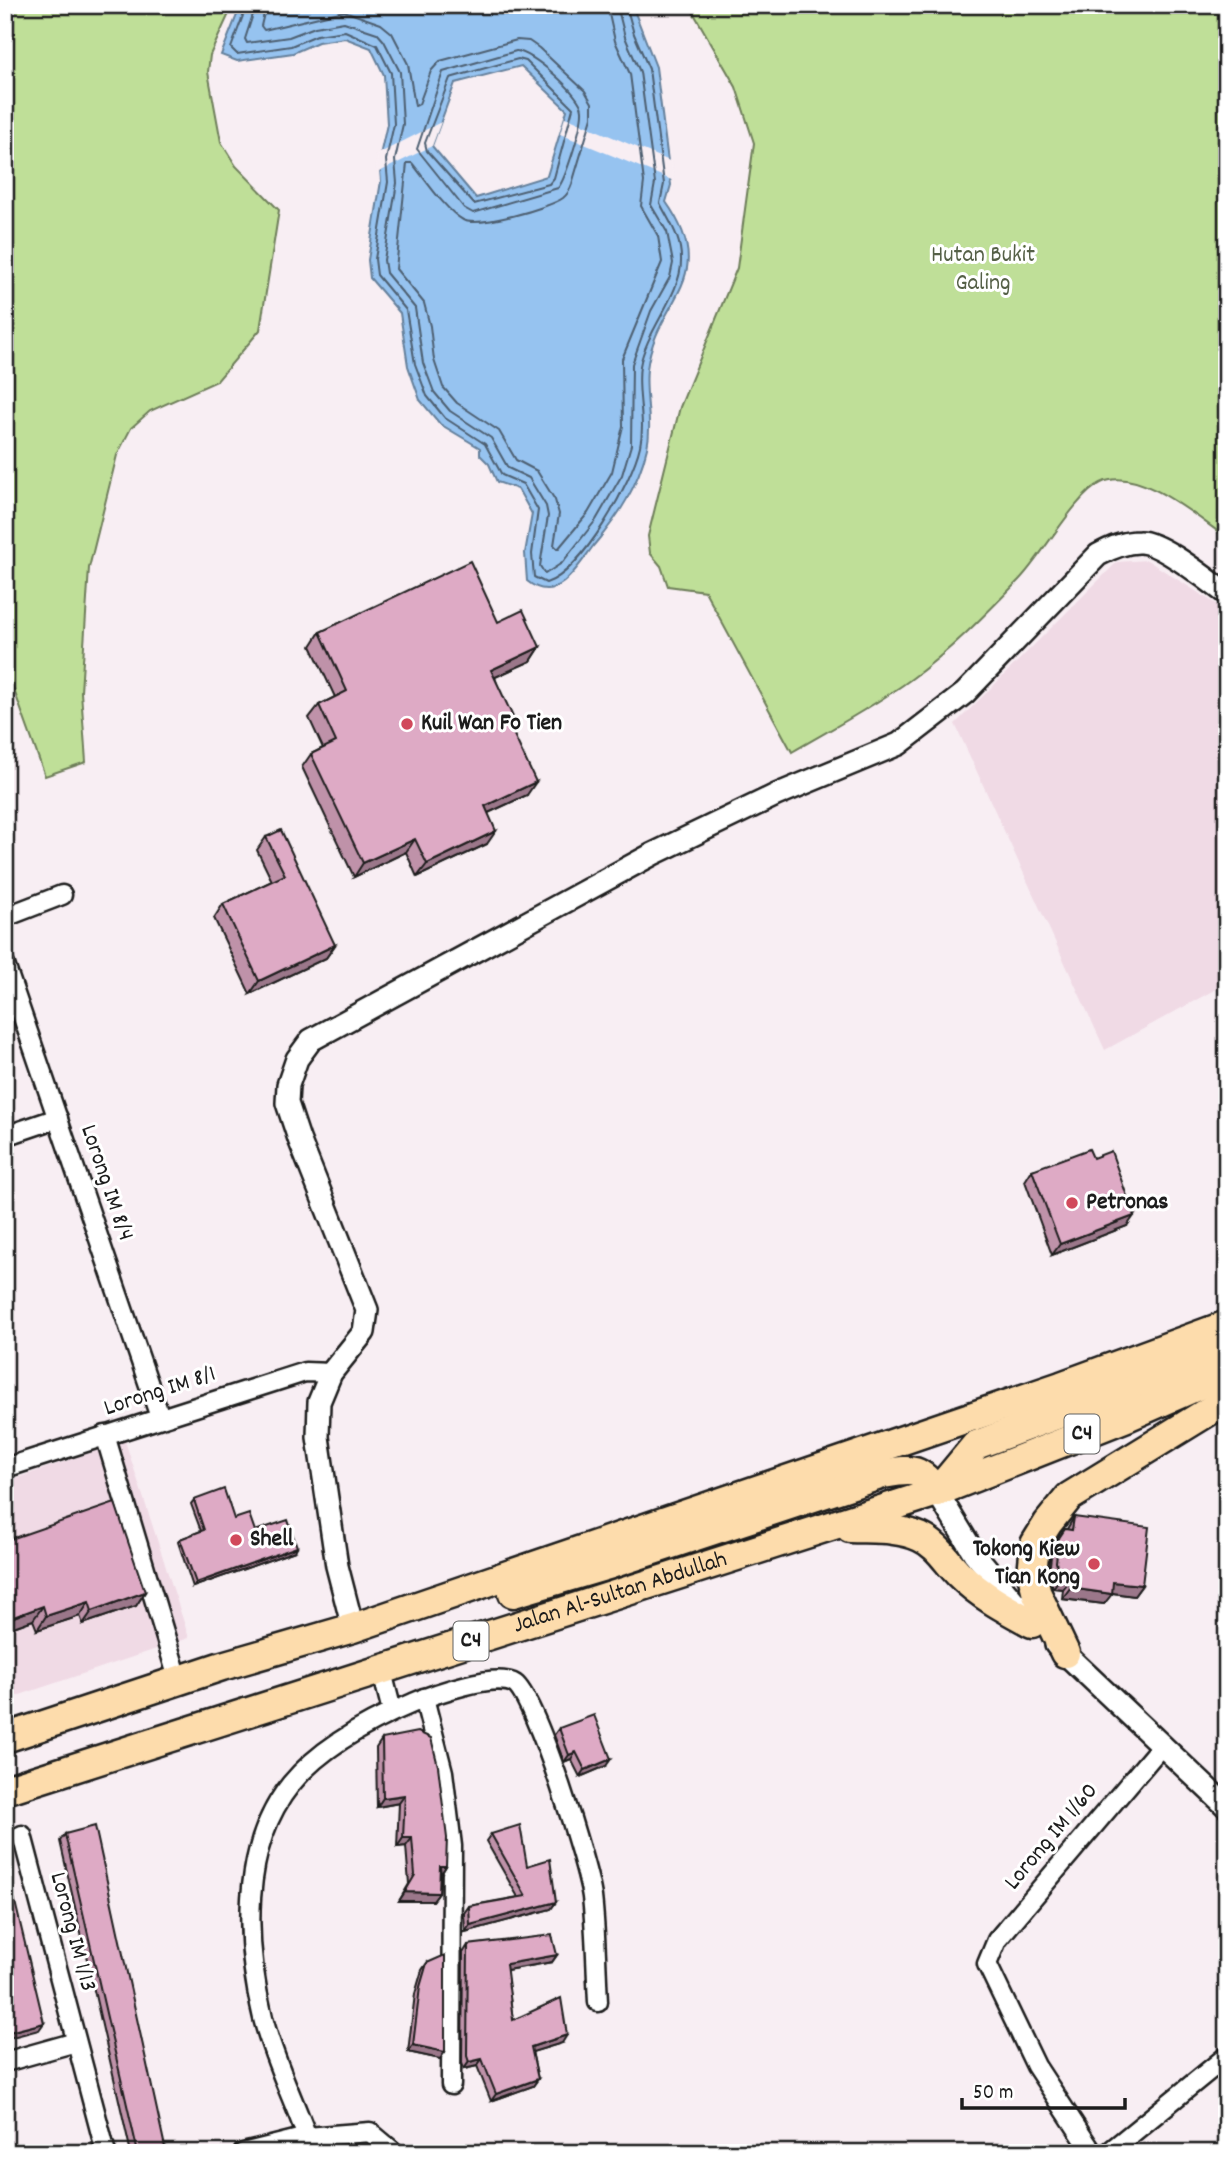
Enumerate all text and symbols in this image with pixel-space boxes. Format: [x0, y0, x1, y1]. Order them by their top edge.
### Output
park label: Hutan Bukit Galing [931, 239, 1035, 301]
place label: Kuil Wan Fo Tien [421, 707, 562, 741]
marker: Kuil Wan Fo Tien [399, 716, 415, 732]
street label: Lorong IM 8/4 [70, 1120, 142, 1246]
place label: Petronas [1086, 1186, 1168, 1220]
marker: Petronas [1064, 1195, 1080, 1211]
street label: Lorong IM 8/1 [100, 1358, 220, 1426]
road number: C4 [1064, 1414, 1100, 1454]
place label: Shell [250, 1523, 294, 1557]
marker: Shell [228, 1532, 244, 1548]
place label: Tokong Kiew Tian Kong [973, 1533, 1080, 1595]
street label: Jalan Al-Sultan Abdullah [509, 1543, 732, 1643]
marker: Tokong Kiew Tian Kong [1086, 1556, 1102, 1572]
road number: C4 [454, 1622, 489, 1660]
street label: Lorong IM 1/60 [997, 1776, 1107, 1898]
street label: Lorong IM 1/13 [40, 1869, 104, 1995]
scale bar [962, 2067, 1125, 2111]
text: 50 m [973, 2079, 1013, 2109]

